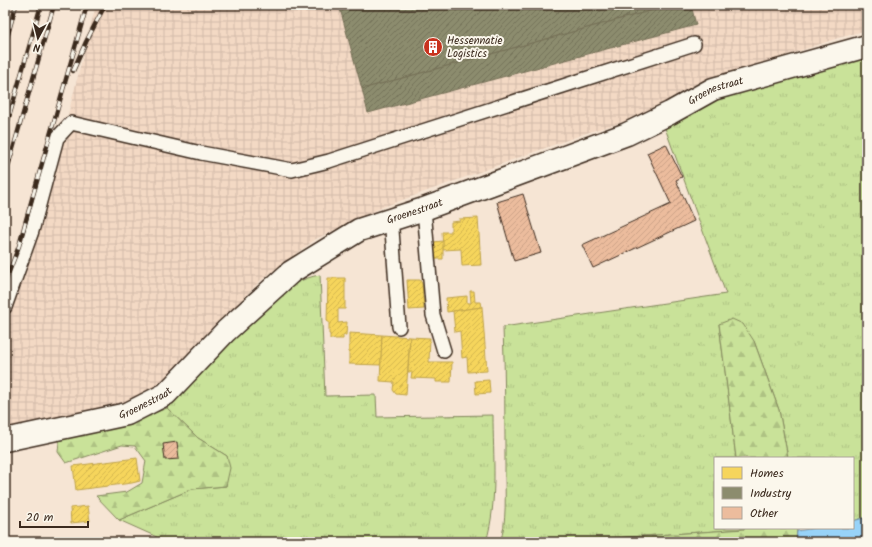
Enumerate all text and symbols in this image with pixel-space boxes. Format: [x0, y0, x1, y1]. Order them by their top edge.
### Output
north arrow [18, 18, 58, 58]
place label: Hessennatie Logistics [447, 32, 502, 63]
building icon: Hessennatie Logistics [422, 36, 444, 58]
text: N [32, 38, 41, 56]
street label: Groenestraat [685, 72, 746, 110]
street label: Groenestraat [384, 194, 446, 229]
street label: Groenestraat [117, 382, 178, 424]
legend [714, 457, 854, 529]
text: Homes [750, 464, 784, 483]
text: Industry [750, 484, 792, 503]
scale bar [20, 503, 88, 529]
text: Other [750, 504, 779, 523]
text: 20 m [26, 508, 54, 527]

